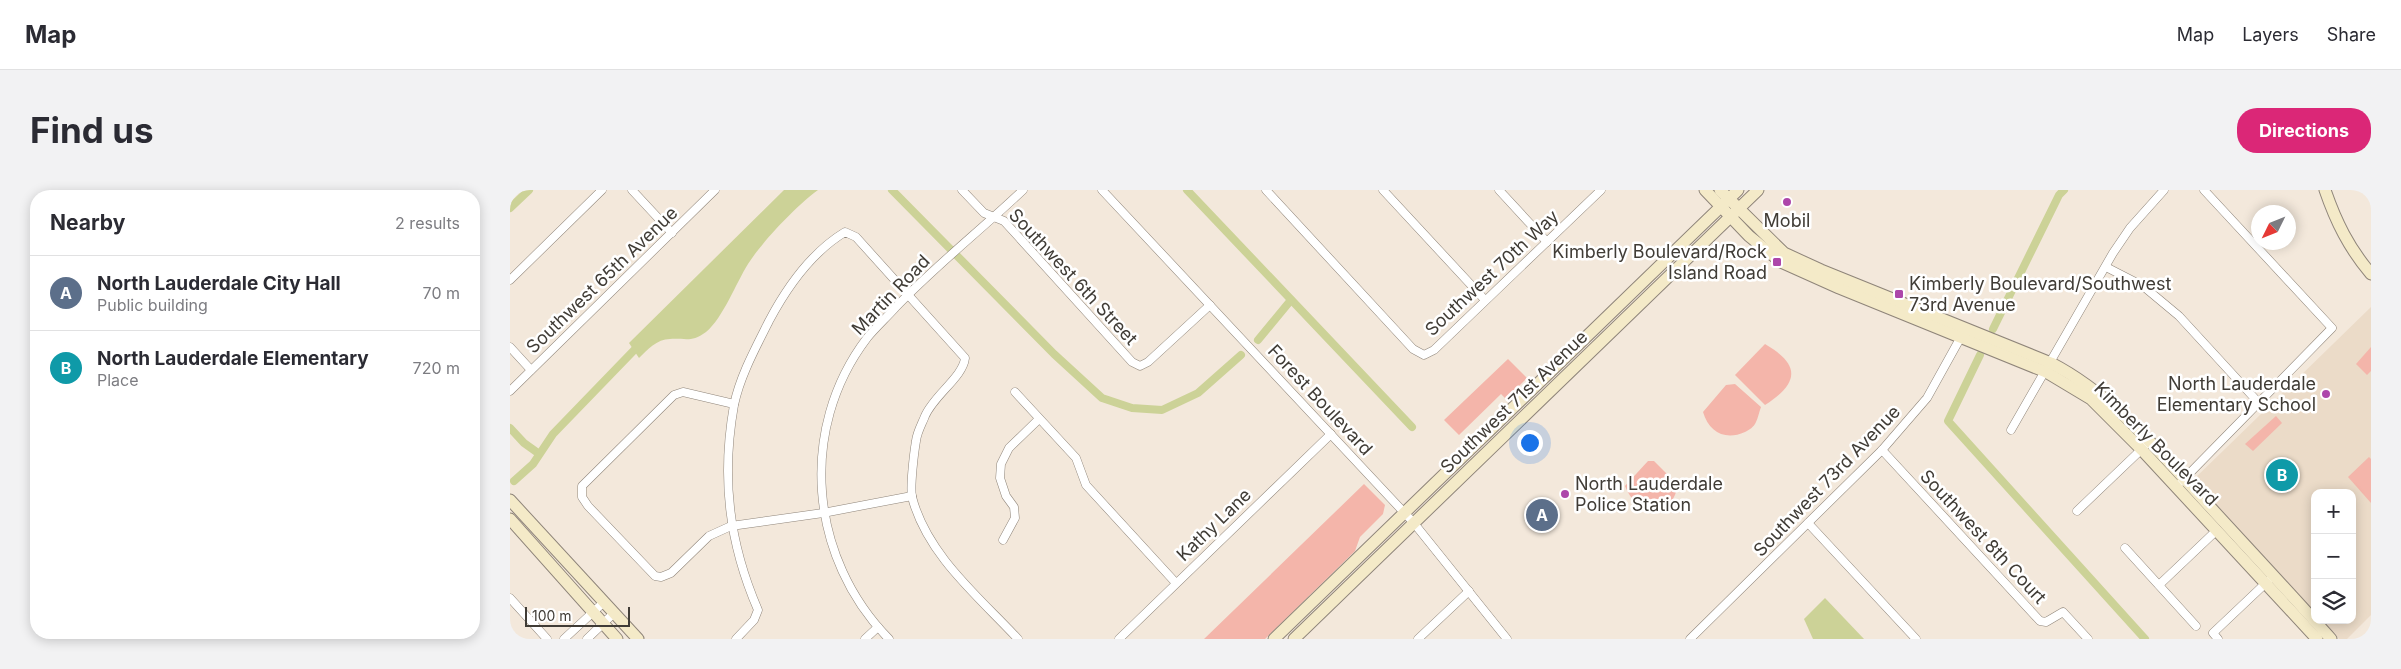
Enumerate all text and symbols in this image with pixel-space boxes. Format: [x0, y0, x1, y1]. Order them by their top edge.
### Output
text: Map [25, 20, 76, 49]
text: Map [2177, 24, 2214, 45]
text: Layers [2242, 24, 2299, 45]
text: Share [2327, 24, 2376, 45]
button: Directions [2237, 108, 2371, 153]
text: Find us [30, 109, 154, 151]
marker: Mobil [1781, 196, 1793, 208]
street label: Southwest 65th Avenue [522, 202, 682, 357]
street label: Southwest 6th Street [1005, 204, 1142, 349]
street label: Southwest 70th Way [1421, 205, 1563, 340]
north arrow [2251, 205, 2296, 250]
text: Nearby [50, 210, 125, 235]
place label: Mobil [1764, 210, 1810, 231]
text: 2 results [395, 213, 460, 233]
place label: Kimberly Boulevard/Rock Island Road [1552, 241, 1767, 283]
street label: Martin Road [847, 250, 934, 339]
marker: Kimberly Boulevard/Rock Island Road [1771, 256, 1783, 268]
text: North Lauderdale City Hall [97, 272, 341, 295]
place label: Kimberly Boulevard/Southwest 73rd Avenue [1909, 273, 2171, 315]
text: A [60, 283, 72, 303]
text: 70 m [423, 283, 460, 303]
marker: Kimberly Boulevard/Southwest 73rd Avenue [1893, 288, 1905, 300]
text: Public building [97, 295, 208, 315]
street label: Southwest 71st Avenue [1436, 326, 1591, 477]
street label: Forest Boulevard [1264, 340, 1377, 459]
text: North Lauderdale Elementary [97, 347, 369, 370]
text: B [61, 358, 71, 378]
text: 720 m [413, 358, 460, 378]
text: Place [97, 370, 139, 390]
place label: North Lauderdale Elementary School [2157, 373, 2316, 415]
street label: Kimberly Boulevard [2090, 378, 2222, 510]
marker: North Lauderdale Elementary School [2320, 388, 2332, 400]
street label: Southwest 73rd Avenue [1749, 401, 1904, 560]
your location [1517, 430, 1543, 456]
pin: B [2266, 456, 2298, 494]
street label: Southwest 8th Court [1916, 465, 2051, 608]
place label: North Lauderdale Police Station [1575, 473, 1723, 515]
street label: Kathy Lane [1172, 484, 1255, 565]
marker: North Lauderdale Police Station [1559, 488, 1571, 500]
map controls [2311, 489, 2356, 624]
button: + [2311, 489, 2356, 534]
pin: A [1526, 496, 1558, 534]
button: − [2311, 534, 2356, 579]
button: layers [2311, 579, 2356, 624]
scale bar [525, 604, 630, 627]
text: 100 m [532, 607, 572, 624]

